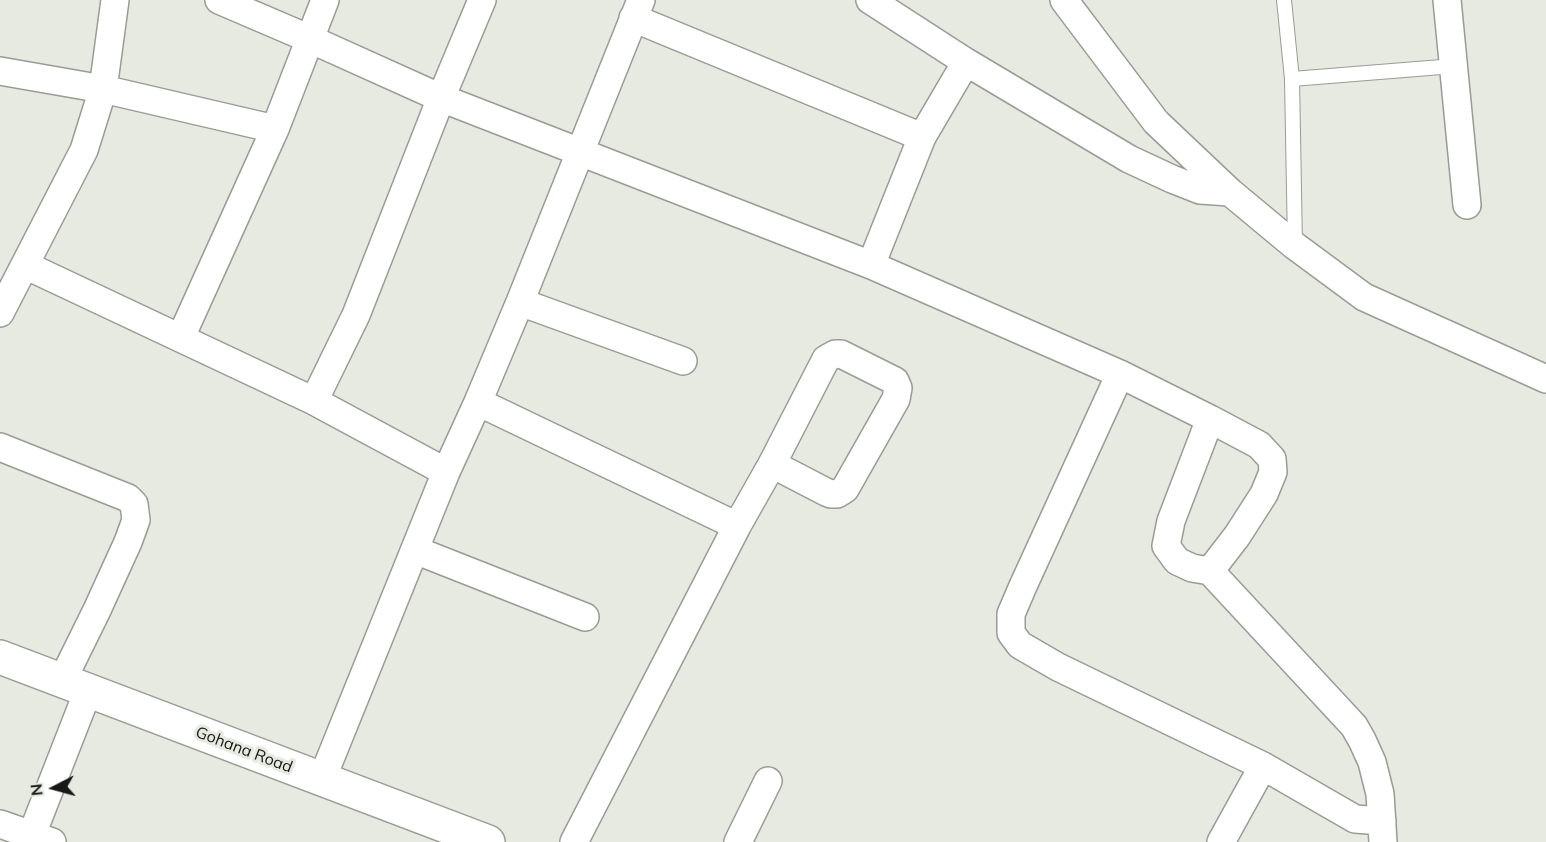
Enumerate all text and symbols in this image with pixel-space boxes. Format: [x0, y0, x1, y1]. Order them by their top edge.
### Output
street label: Gohana Road [193, 723, 295, 777]
north arrow [24, 758, 84, 818]
text: N [26, 783, 47, 797]

